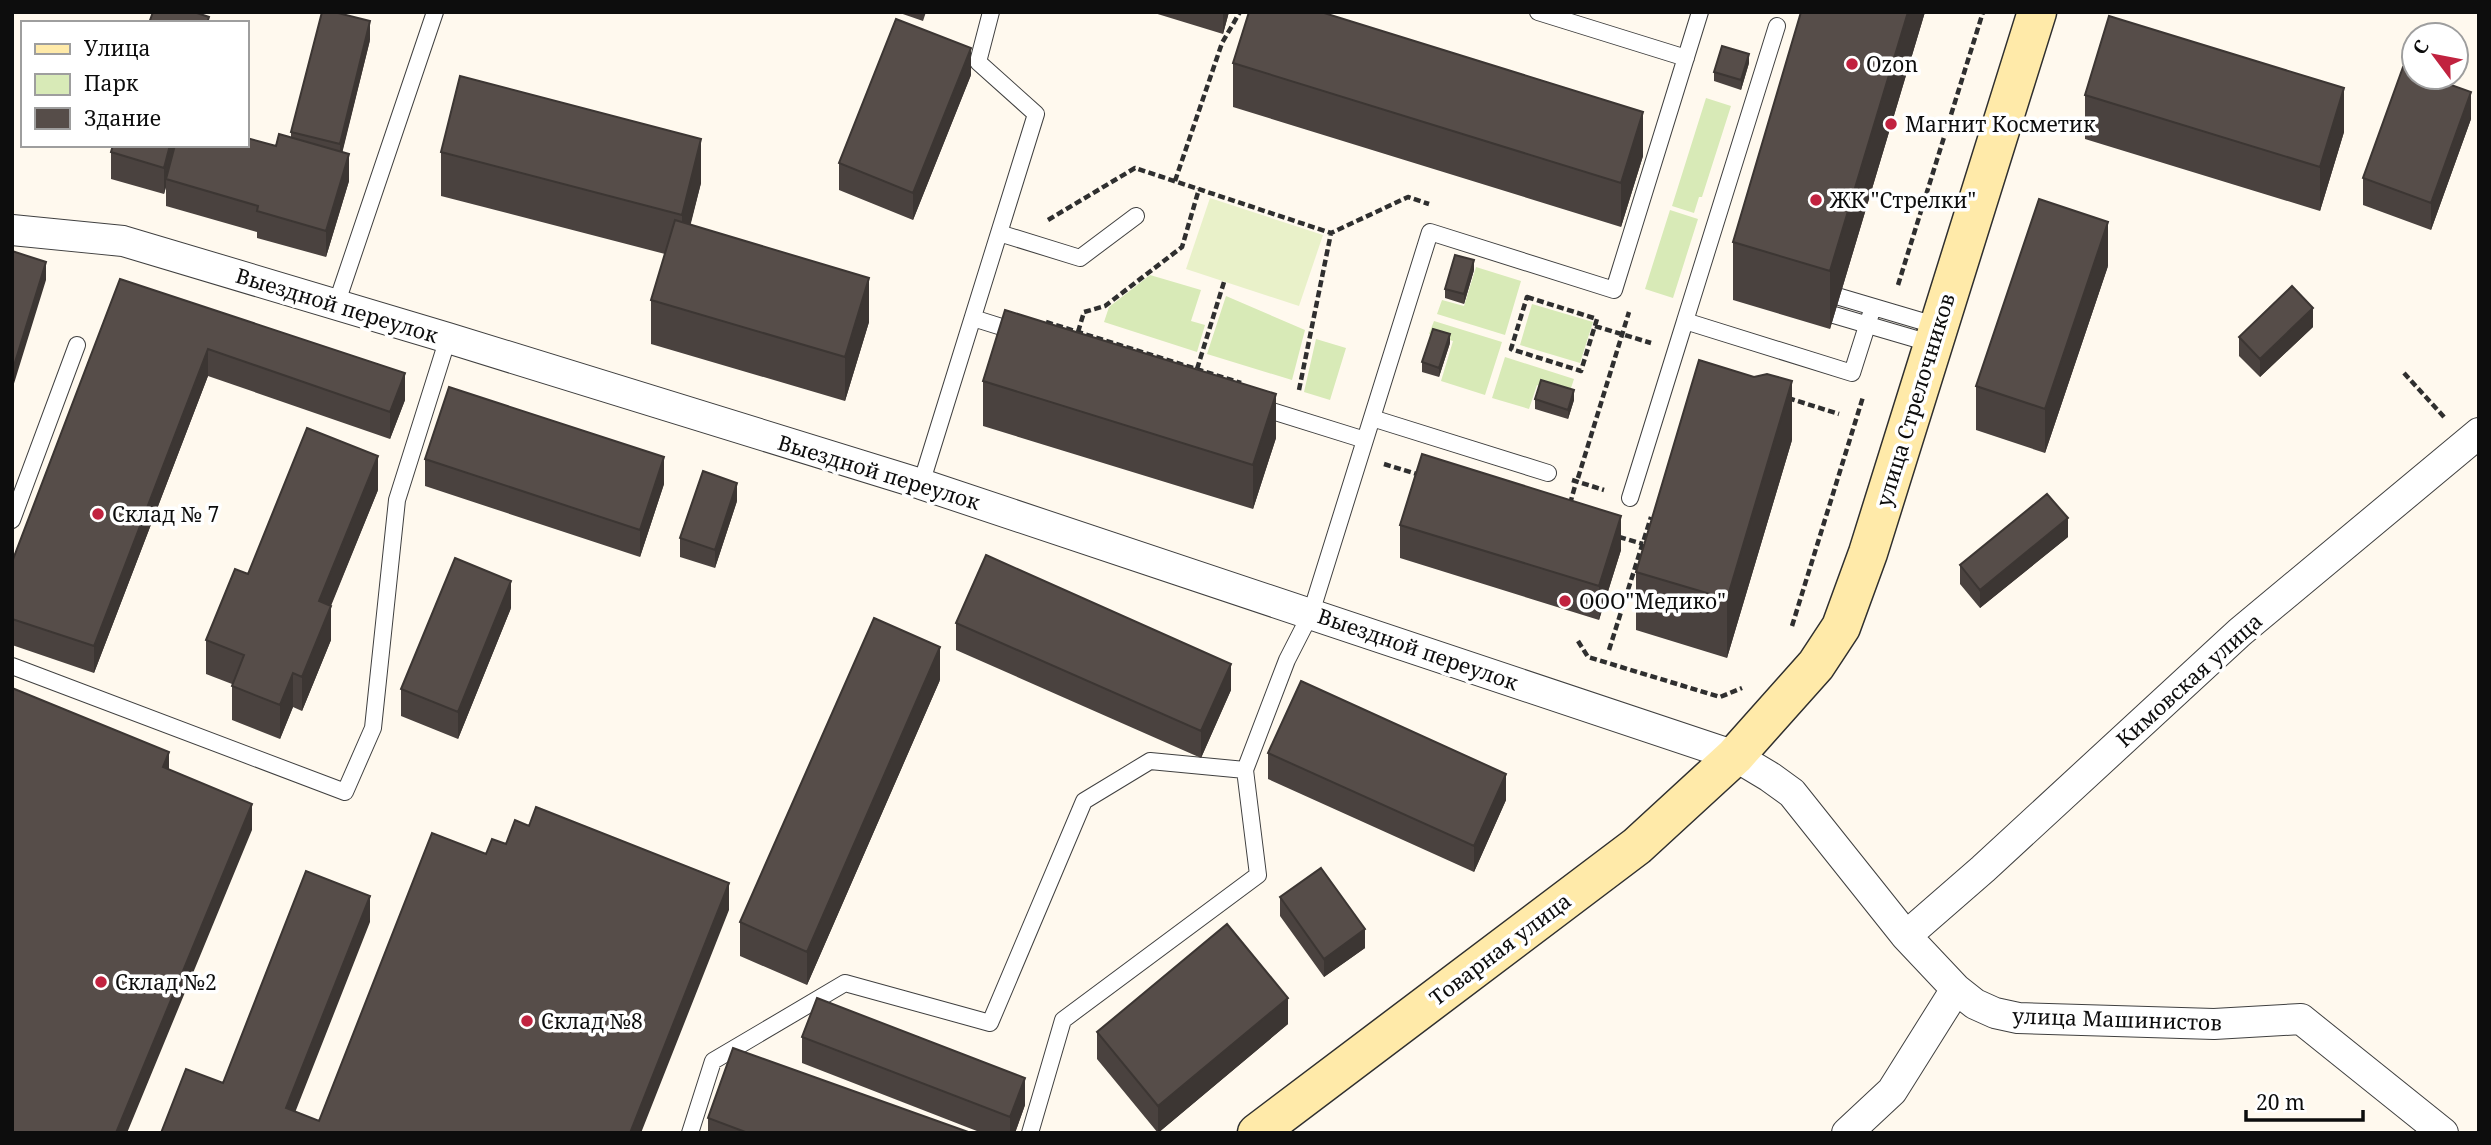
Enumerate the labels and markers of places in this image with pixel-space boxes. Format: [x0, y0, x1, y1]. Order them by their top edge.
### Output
place label: Ozon [1866, 50, 1918, 78]
marker: Ozon [1844, 56, 1860, 72]
place label: Магнит Косметик [1905, 110, 2096, 138]
marker: Магнит Косметик [1883, 116, 1899, 132]
place label: ЖК "Стрелки" [1829, 186, 1976, 214]
marker: ЖК "Стрелки" [1808, 192, 1824, 208]
place label: Склад № 7 [112, 500, 219, 528]
marker: Склад № 7 [90, 506, 106, 522]
place label: ООО"Медико" [1579, 587, 1726, 615]
marker: ООО"Медико" [1557, 593, 1573, 609]
place label: Склад №2 [115, 968, 217, 996]
marker: Склад №2 [93, 974, 109, 990]
place label: Склад №8 [541, 1007, 643, 1035]
marker: Склад №8 [519, 1013, 535, 1029]

